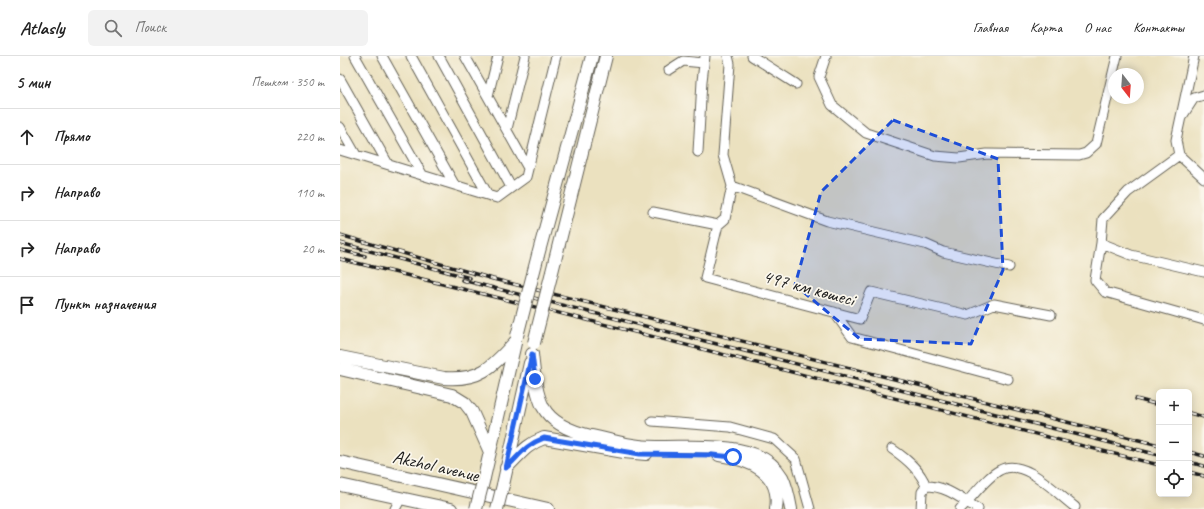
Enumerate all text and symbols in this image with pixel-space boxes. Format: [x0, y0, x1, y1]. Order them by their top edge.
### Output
search box [88, 10, 368, 46]
text: Atlasly [20, 16, 64, 40]
icon: search [102, 17, 124, 39]
text: Поиск [134, 18, 166, 37]
text: Главная [973, 19, 1008, 36]
text: Карта [1030, 19, 1062, 36]
text: О нас [1084, 19, 1111, 36]
text: Контакты [1133, 19, 1184, 36]
north arrow [1108, 68, 1144, 104]
text: 5 мин [16, 72, 50, 93]
text: Пешком · 350 m [251, 74, 324, 90]
icon: ahead [16, 126, 38, 148]
text: Прямо [54, 127, 90, 146]
text: 220 m [296, 129, 324, 145]
icon: right [16, 182, 38, 204]
text: Направо [54, 183, 100, 202]
text: 110 m [296, 185, 324, 201]
icon: right [16, 238, 38, 260]
text: Направо [54, 239, 100, 258]
text: 20 m [302, 241, 324, 257]
street label: 497 км көшесі [760, 264, 860, 312]
icon: arrive [16, 294, 38, 316]
text: Пункт назначения [54, 295, 156, 314]
route end [526, 370, 544, 388]
map controls [1156, 389, 1192, 497]
button: + [1156, 389, 1192, 425]
button: − [1156, 425, 1192, 461]
street label: Akzhol avenue [390, 444, 483, 488]
route start [724, 448, 742, 466]
button: locate [1156, 461, 1192, 497]

